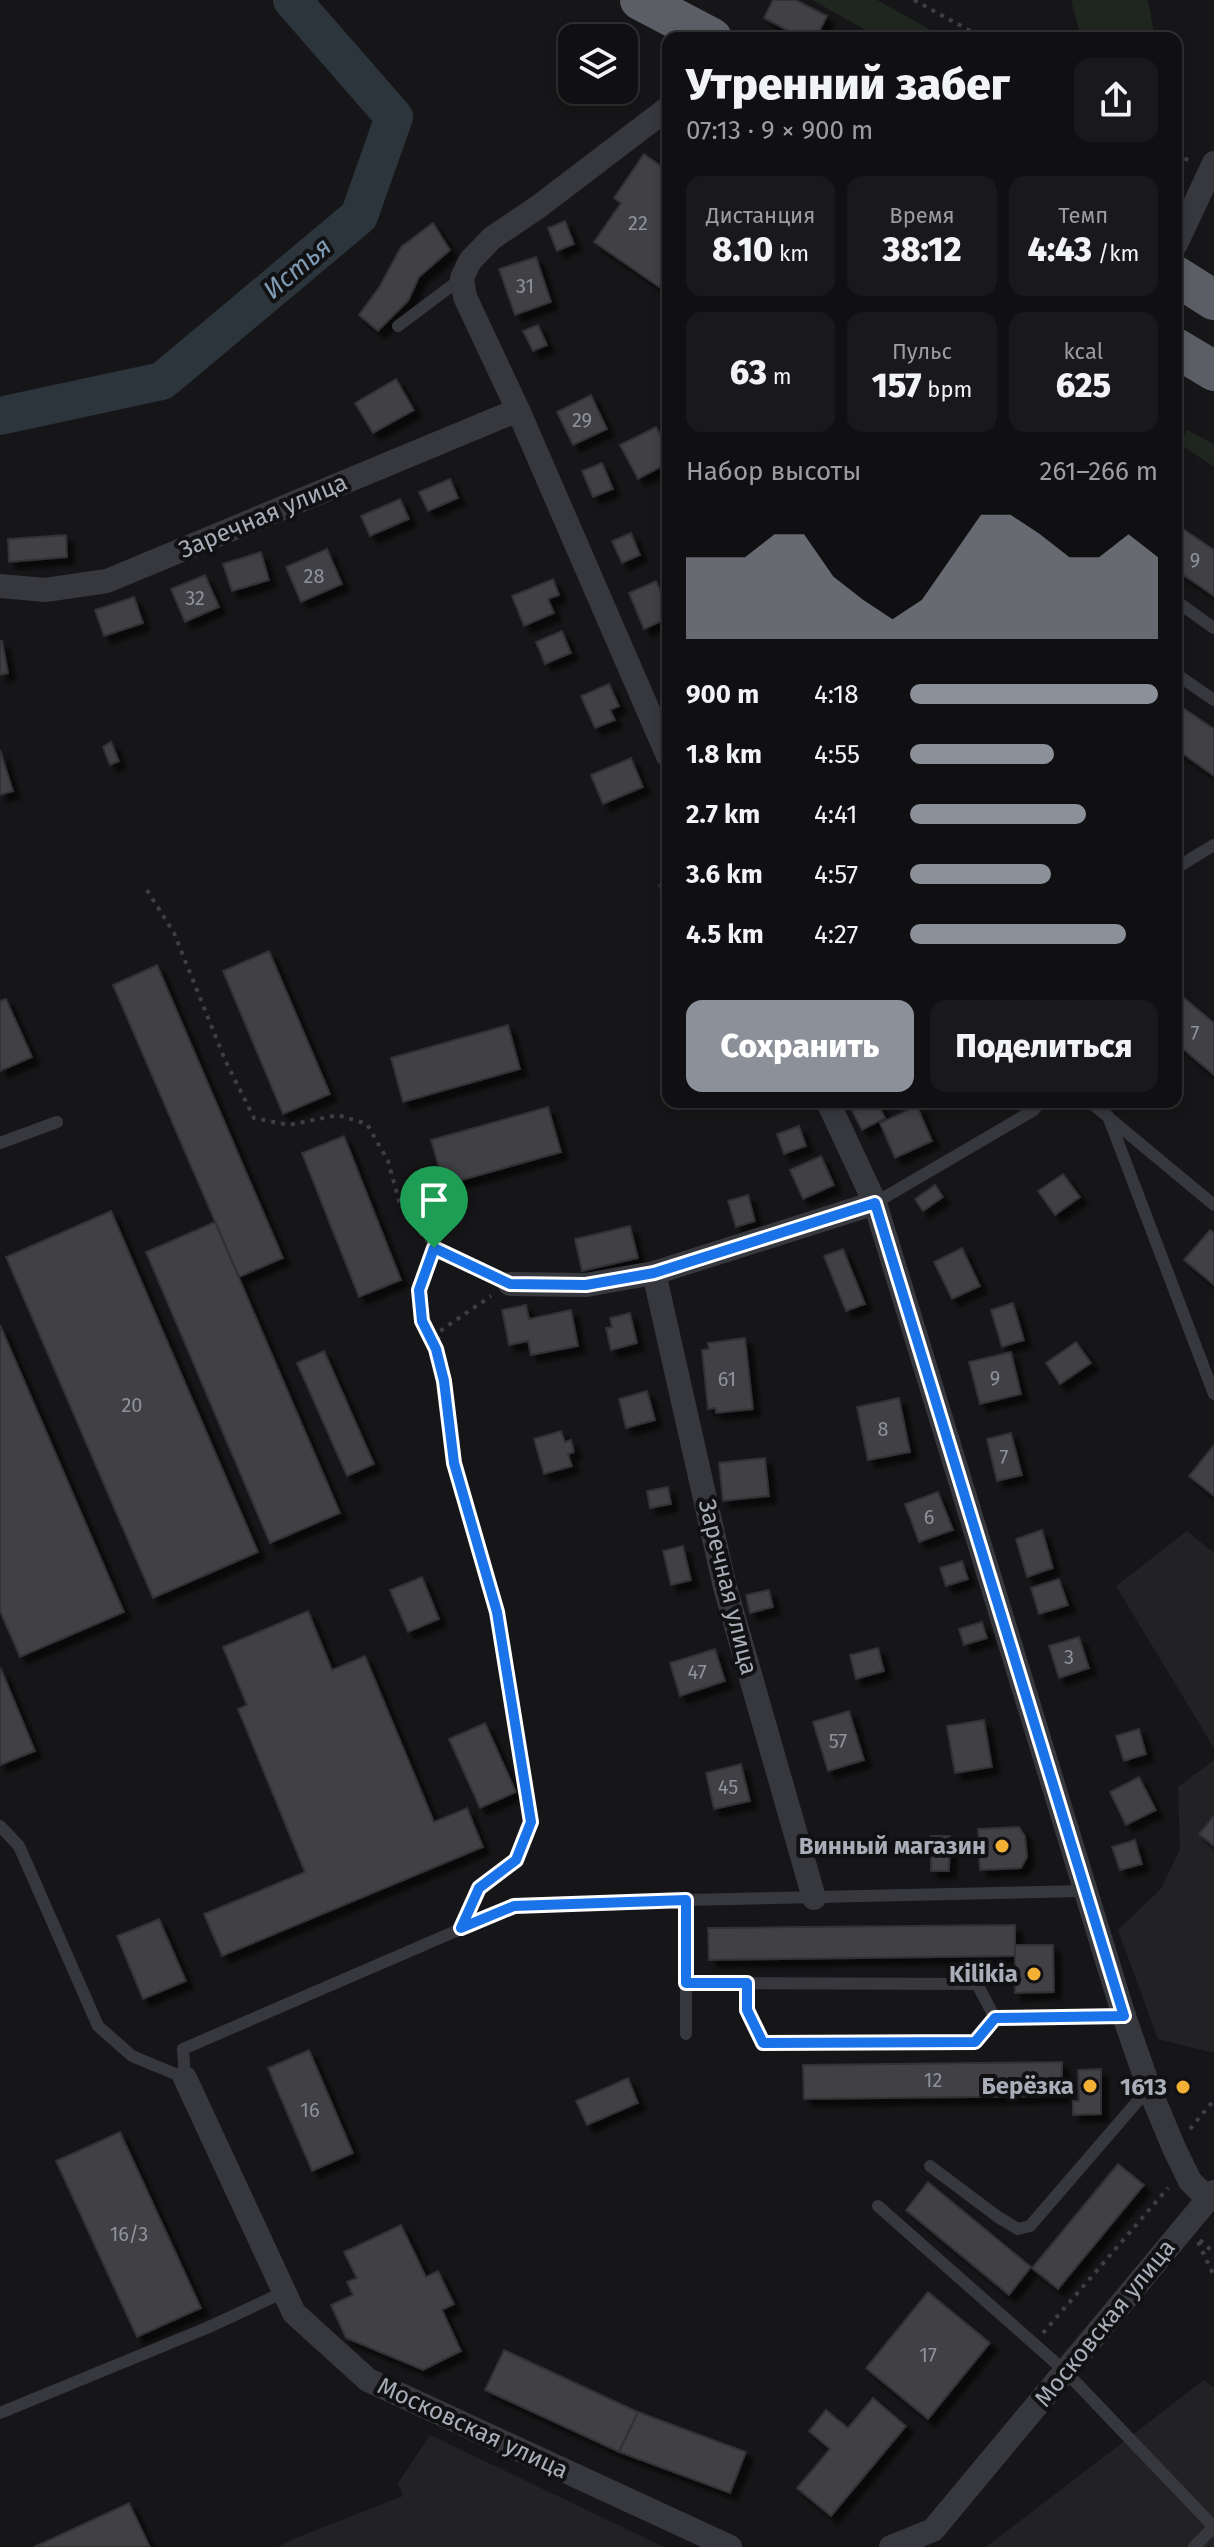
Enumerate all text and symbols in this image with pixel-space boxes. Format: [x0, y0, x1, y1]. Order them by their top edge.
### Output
map controls [558, 24, 638, 104]
button: layers [558, 24, 638, 104]
text: Утренний забег [686, 58, 1010, 111]
button: share [1074, 58, 1158, 142]
text: 07:13 · 9 × 900 m [686, 115, 873, 146]
text: Дистанция [706, 202, 815, 229]
text: Время [889, 202, 955, 229]
text: Темп [1058, 202, 1108, 229]
house number: 22 [628, 211, 648, 235]
text: 8.10 [712, 229, 773, 270]
text: 38:12 [883, 229, 961, 270]
text: 4:43 [1027, 229, 1092, 270]
water label: Истья [257, 231, 338, 306]
text: km [773, 240, 809, 267]
text: /km [1092, 240, 1139, 267]
house number: 31 [516, 274, 534, 298]
text: Пульс [892, 338, 952, 365]
text: kcal [1064, 338, 1103, 365]
text: 63 [730, 352, 767, 393]
text: m [767, 363, 792, 390]
text: 157 [872, 365, 921, 406]
text: 625 [1056, 365, 1111, 406]
text: bpm [921, 376, 972, 403]
house number: 29 [572, 408, 592, 432]
text: Набор высоты [686, 456, 861, 487]
text: 261–266 m [1040, 456, 1158, 487]
street label: Заречная улица [175, 468, 351, 564]
house number: 9 [1190, 548, 1200, 572]
house number: 28 [304, 564, 324, 588]
house number: 32 [185, 586, 205, 610]
text: 900 m [686, 679, 759, 710]
text: 4:18 [814, 679, 859, 710]
text: 1.8 km [686, 739, 762, 770]
text: 4:55 [814, 739, 860, 770]
text: 2.7 km [686, 799, 760, 830]
text: 4:41 [814, 799, 858, 830]
text: 3.6 km [686, 859, 763, 890]
text: 4:57 [814, 859, 858, 890]
text: 4.5 km [686, 919, 764, 950]
text: 4:27 [814, 919, 858, 950]
button: Сохранить [686, 1000, 914, 1092]
button: Поделиться [930, 1000, 1158, 1092]
house number: 7 [1191, 1021, 1200, 1045]
pin [400, 1166, 468, 1248]
icon: arrive [412, 1178, 456, 1222]
house number: 9 [990, 1366, 1000, 1390]
house number: 61 [718, 1367, 736, 1391]
house number: 20 [121, 1393, 143, 1417]
house number: 8 [877, 1417, 889, 1441]
house number: 7 [1000, 1445, 1009, 1469]
street label: Заречная улица [693, 1496, 763, 1678]
house number: 6 [924, 1505, 934, 1529]
house number: 3 [1064, 1645, 1074, 1669]
house number: 47 [687, 1660, 707, 1684]
house number: 57 [829, 1729, 847, 1753]
house number: 45 [718, 1775, 738, 1799]
place label: Винный магазин [799, 1832, 986, 1860]
marker: Винный магазин [993, 1837, 1011, 1855]
place label: Kilikia [949, 1960, 1018, 1988]
marker: Kilikia [1025, 1965, 1043, 1983]
house number: 12 [924, 2068, 942, 2092]
place label: Берёзка [982, 2072, 1074, 2100]
place label: 1613 [1120, 2073, 1167, 2101]
marker: Берёзка [1081, 2077, 1099, 2095]
marker: 1613 [1174, 2078, 1192, 2096]
house number: 16 [300, 2098, 320, 2122]
house number: 16/3 [110, 2222, 148, 2246]
street label: Московская улица [1029, 2234, 1181, 2412]
house number: 17 [919, 2343, 937, 2367]
street label: Московская улица [373, 2372, 573, 2484]

